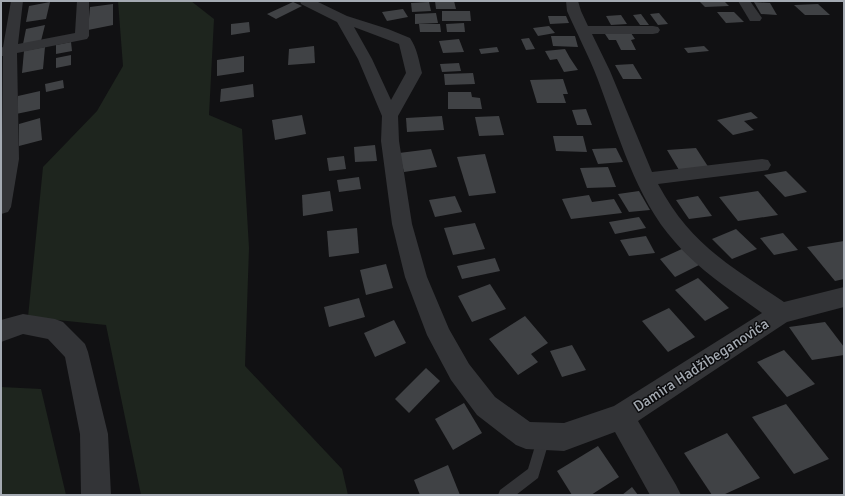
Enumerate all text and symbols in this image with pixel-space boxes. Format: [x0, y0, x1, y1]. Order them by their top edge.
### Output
street label: Damira Hadžibeganovića [630, 314, 772, 416]

